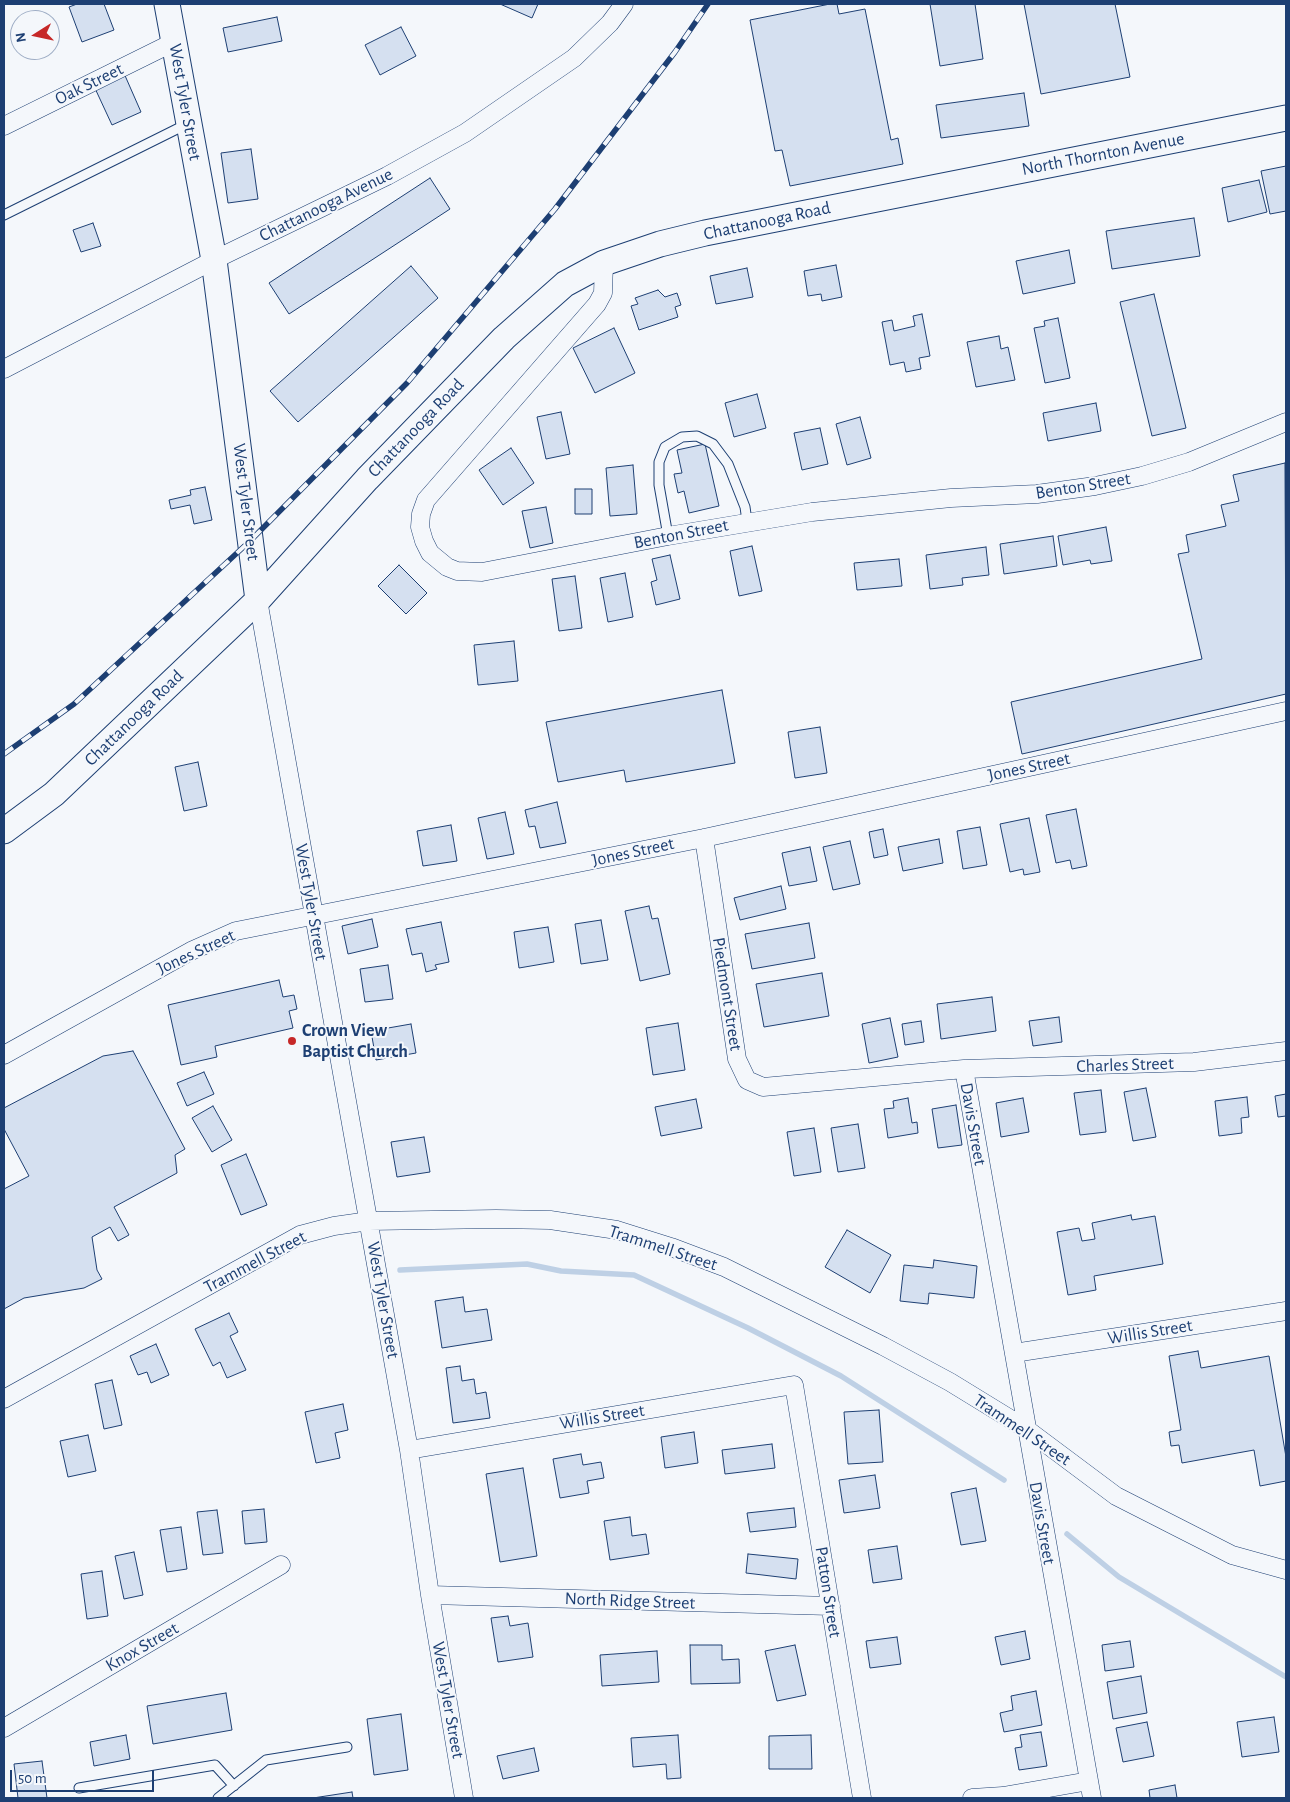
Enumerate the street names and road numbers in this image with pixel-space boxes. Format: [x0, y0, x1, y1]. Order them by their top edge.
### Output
street label: West Tyler Street [164, 42, 206, 162]
street label: Oak Street [51, 58, 127, 110]
street label: North Thornton Avenue [1020, 128, 1186, 180]
street label: Chattanooga Avenue [256, 163, 396, 247]
street label: Chattanooga Road [702, 197, 832, 245]
street label: Chattanooga Road [363, 374, 469, 482]
street label: West Tyler Street [228, 442, 264, 562]
street label: Benton Street [1034, 468, 1132, 504]
street label: Benton Street [632, 514, 730, 554]
street label: Chattanooga Road [80, 665, 188, 771]
street label: Jones Street [986, 748, 1072, 786]
street label: Jones Street [590, 833, 676, 871]
street label: West Tyler Street [290, 842, 332, 962]
street label: Jones Street [154, 925, 238, 979]
street label: Piedmont Street [707, 936, 747, 1052]
street label: Charles Street [1076, 1053, 1174, 1077]
street label: Davis Street [955, 1081, 991, 1167]
street label: Trammell Street [606, 1220, 720, 1276]
street label: Trammell Street [200, 1226, 310, 1298]
street label: West Tyler Street [362, 1240, 404, 1360]
street label: Willis Street [1106, 1315, 1194, 1349]
street label: Trammell Street [969, 1390, 1075, 1470]
street label: Willis Street [558, 1400, 646, 1434]
street label: Davis Street [1024, 1480, 1060, 1566]
street label: Patton Street [810, 1545, 846, 1639]
street label: North Ridge Street [564, 1588, 696, 1614]
street label: Knox Street [102, 1617, 182, 1677]
street label: West Tyler Street [427, 1640, 469, 1760]

